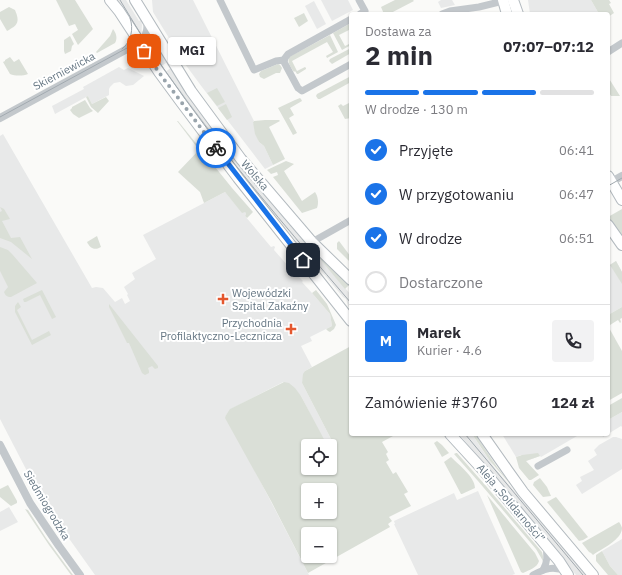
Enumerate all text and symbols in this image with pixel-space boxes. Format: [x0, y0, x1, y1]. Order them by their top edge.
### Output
text: Dostawa za [365, 23, 432, 40]
pin [127, 34, 161, 68]
callout: MGI [168, 37, 216, 65]
text: 07:07–07:12 [503, 37, 594, 56]
text: 2 min [365, 38, 433, 72]
icon: bag [133, 40, 155, 62]
text: MGI [179, 42, 205, 59]
street label: Skierniewicka [31, 49, 98, 93]
text: W drodze · 130 m [365, 101, 468, 118]
courier [196, 128, 236, 168]
icon: bike [205, 137, 227, 159]
icon: check [365, 139, 387, 161]
text: Przyjęte [399, 141, 453, 160]
text: 06:41 [559, 142, 594, 159]
street label: Wolska [238, 157, 272, 193]
icon: check [365, 183, 387, 205]
text: W przygotowaniu [399, 185, 514, 204]
text: 06:47 [559, 186, 594, 203]
icon: check [365, 227, 387, 249]
text: W drodze [399, 229, 462, 248]
text: 06:51 [559, 230, 594, 247]
pin [286, 243, 320, 277]
icon: home [292, 249, 314, 271]
text: Dostarczone [399, 273, 483, 292]
place label: Wojewódzki Szpital Zakaźny [232, 286, 309, 313]
marker: Wojewódzki Szpital Zakaźny [217, 293, 229, 305]
place label: Przychodnia Profilaktyczno-Lecznicza [160, 316, 282, 343]
button: phone [552, 320, 594, 362]
marker: Przychodnia Profilaktyczno-Lecznicza [285, 323, 297, 335]
text: Marek [417, 323, 461, 342]
text: M [380, 331, 392, 350]
text: Kurier · 4.6 [417, 342, 482, 359]
text: Zamówienie #3760 [365, 393, 497, 412]
text: 124 zł [551, 393, 594, 412]
map controls [301, 439, 337, 563]
button: locate [301, 439, 337, 475]
street label: Aleja „Solidarności” [474, 461, 548, 545]
street label: Siedmiogrodzka [21, 467, 73, 543]
button: + [301, 483, 337, 519]
button: − [301, 527, 337, 563]

